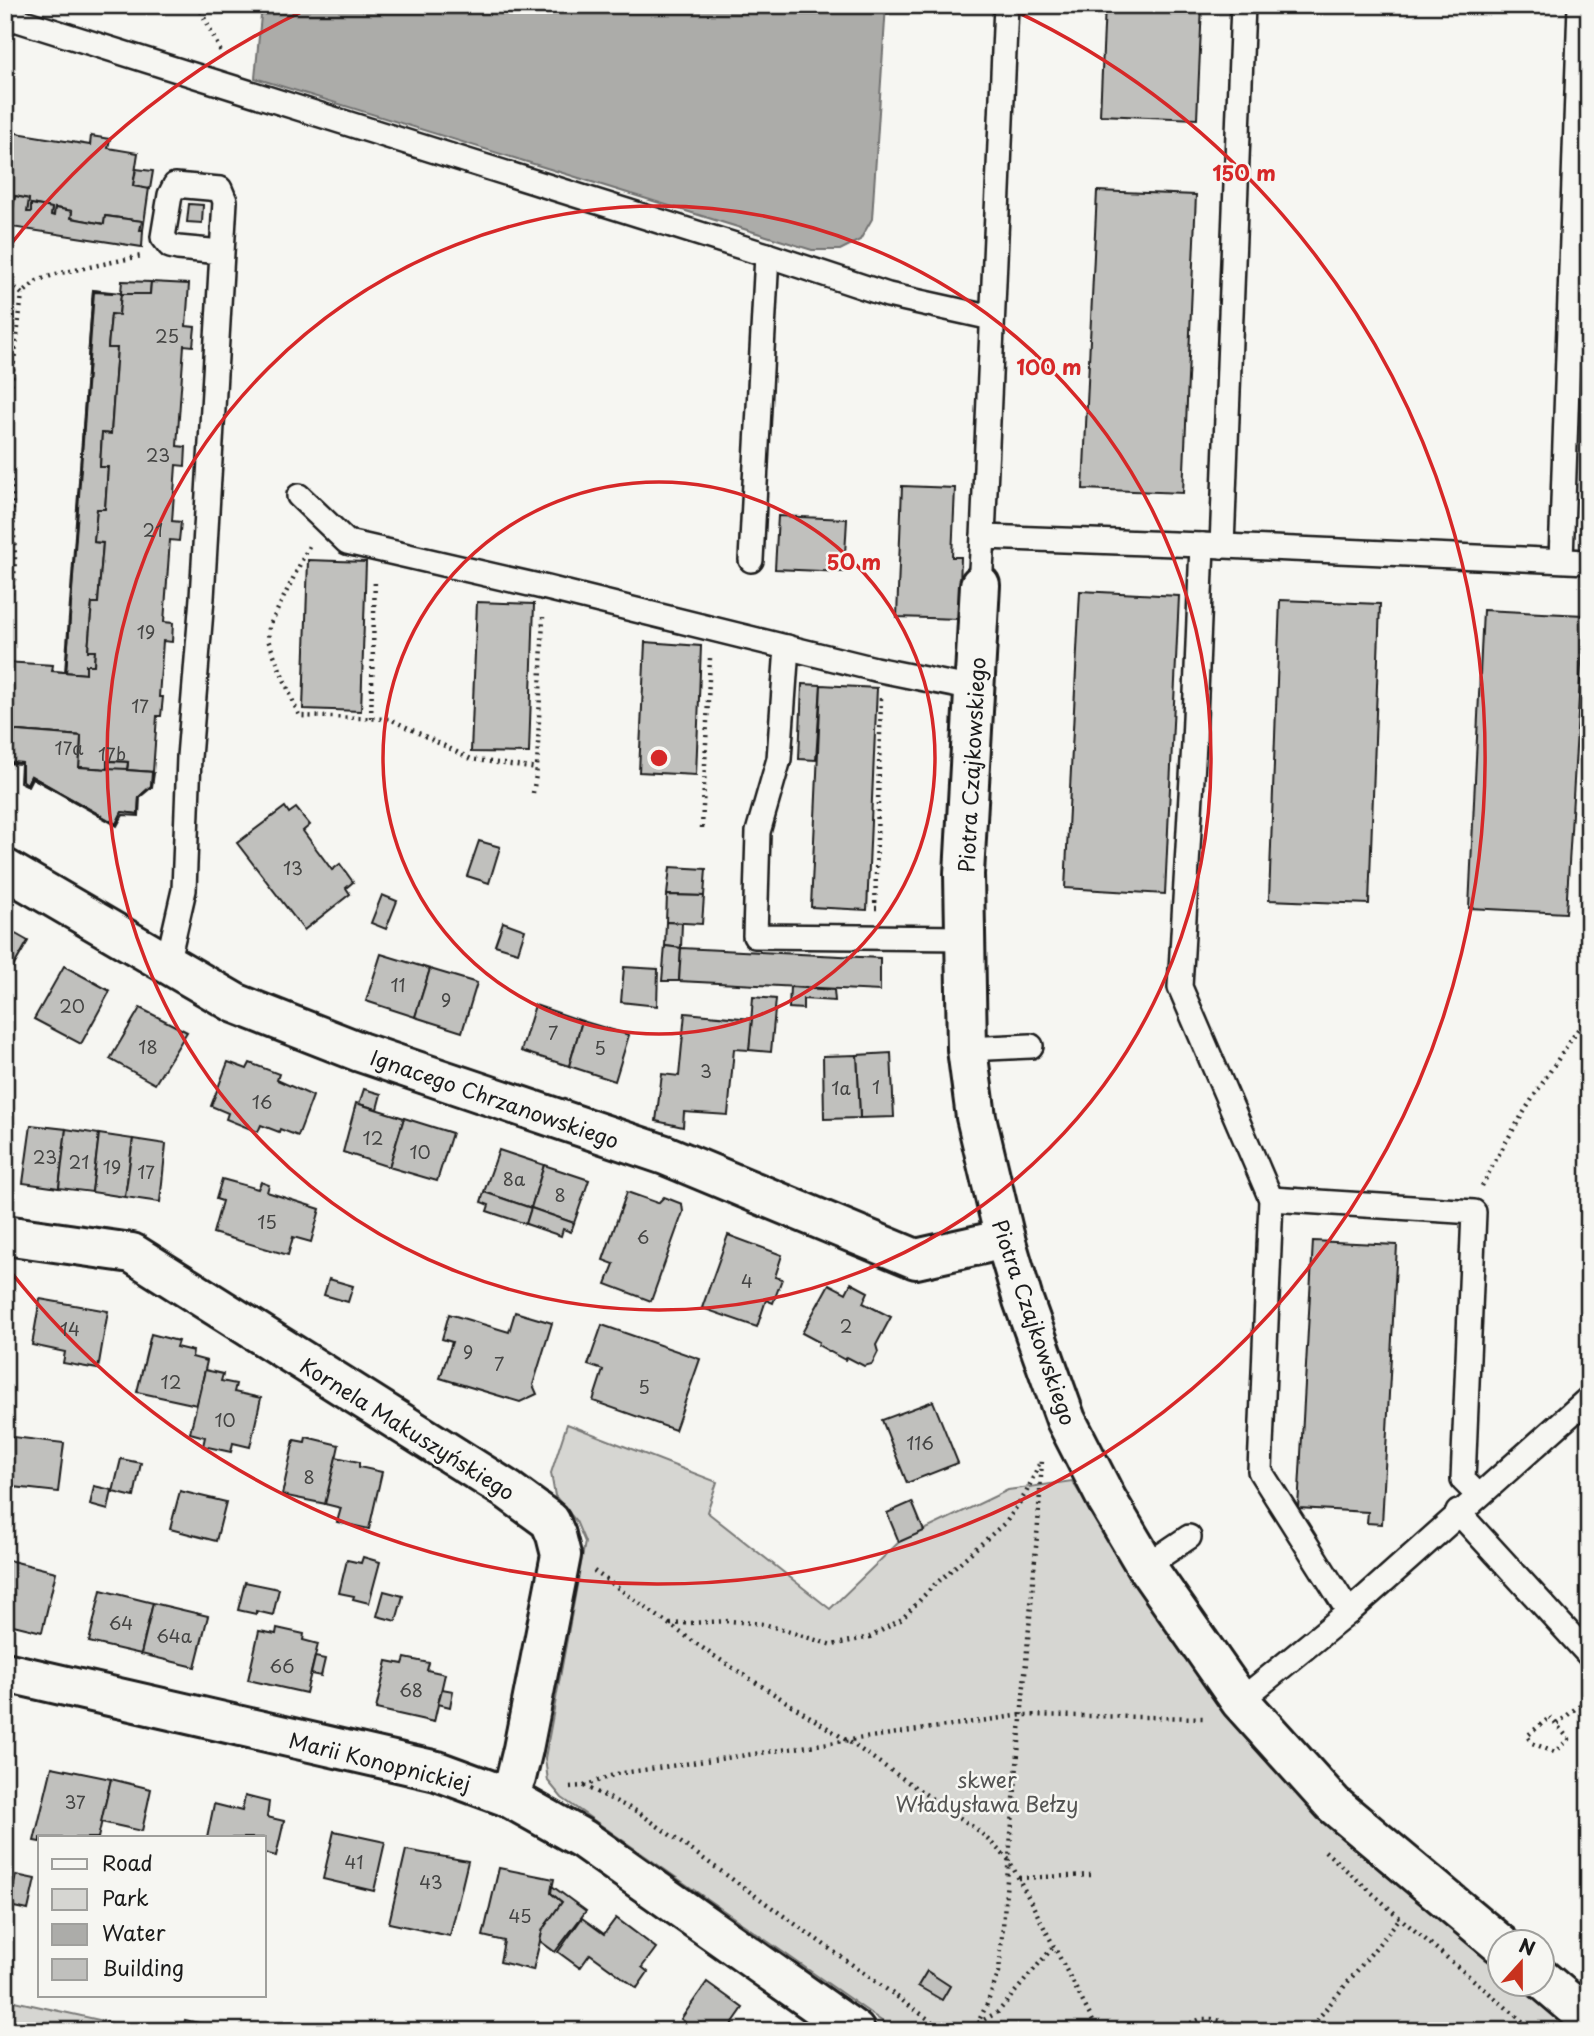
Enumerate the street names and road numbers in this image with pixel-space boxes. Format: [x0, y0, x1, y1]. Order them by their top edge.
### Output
street label: Piotra Czajkowskiego [949, 656, 993, 874]
street label: Ignacego Chrzanowskiego [366, 1040, 624, 1156]
street label: Piotra Czajkowskiego [985, 1215, 1085, 1429]
street label: Kornela Makuszyńskiego [294, 1349, 522, 1507]
street label: Marii Konopnickiej [286, 1723, 474, 1799]

